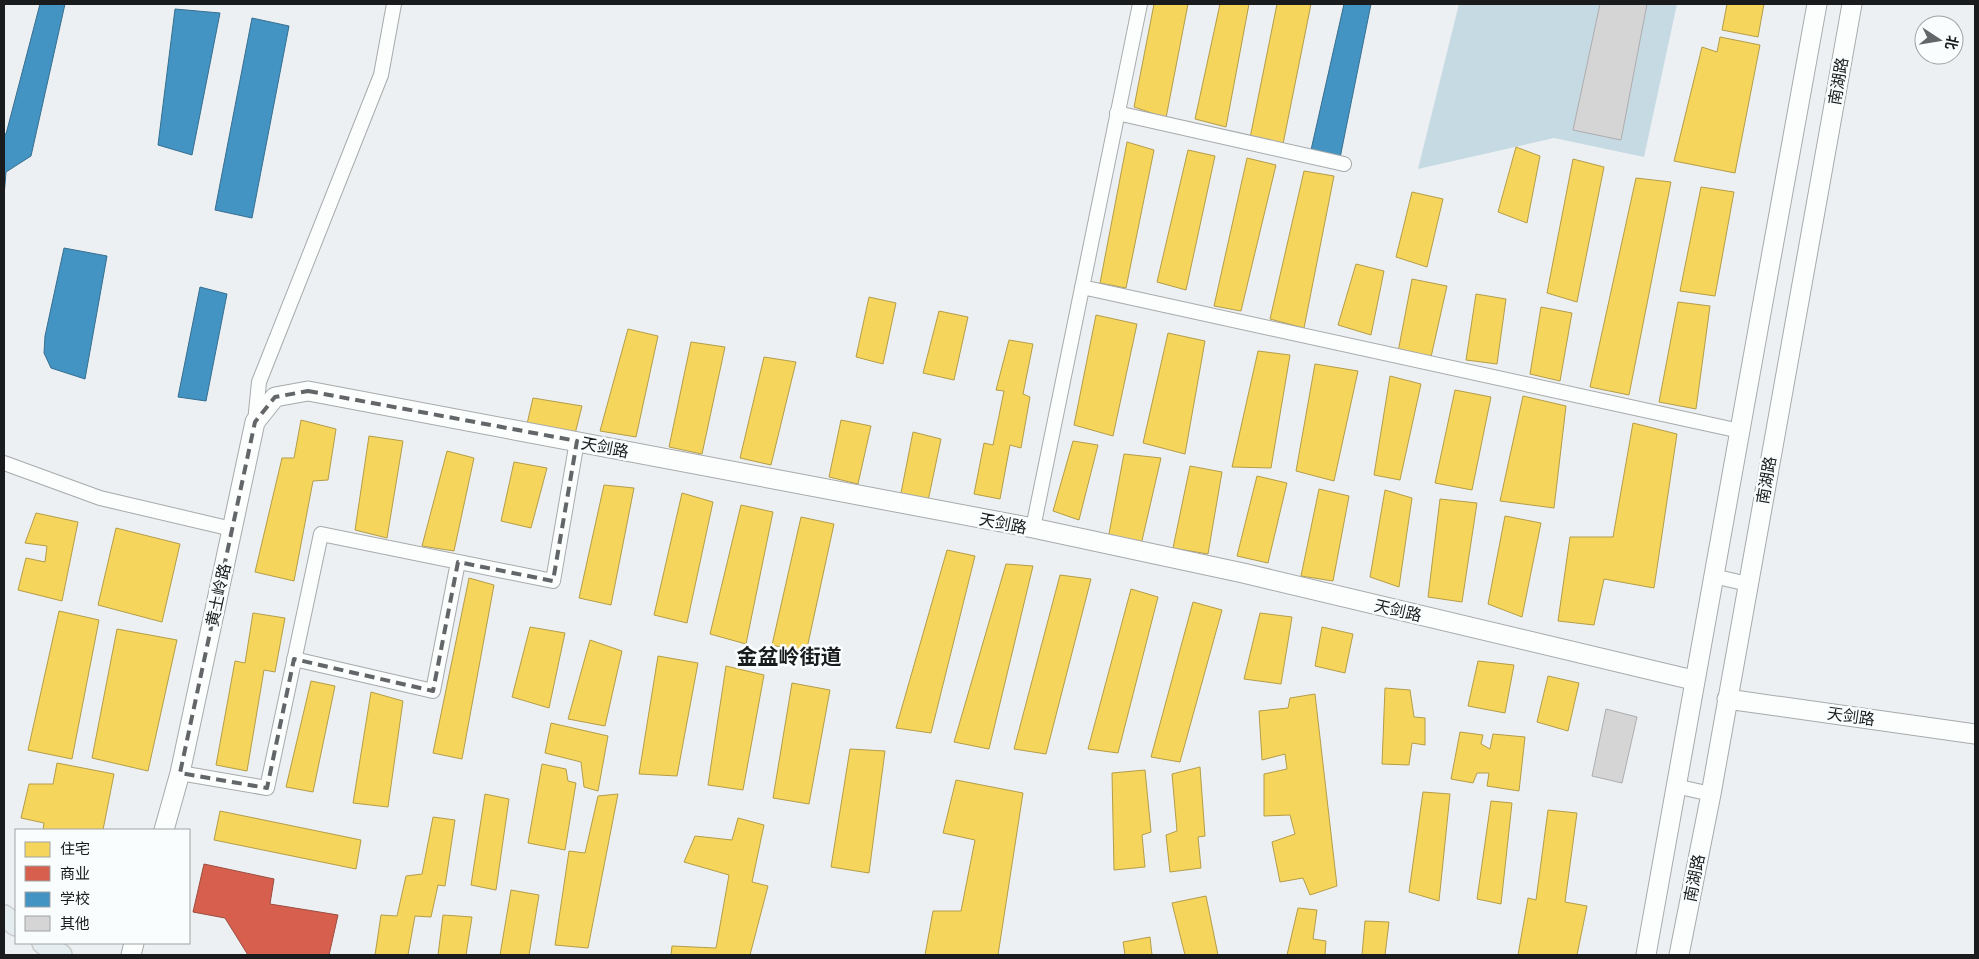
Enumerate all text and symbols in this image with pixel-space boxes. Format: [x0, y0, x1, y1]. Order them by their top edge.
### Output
north arrow [1914, 15, 1964, 65]
text: 北 [1942, 34, 1961, 51]
street label: 南湖路 [1825, 56, 1852, 106]
street label: 天剑路 [580, 434, 630, 461]
street label: 南湖路 [1753, 455, 1780, 505]
street label: 天剑路 [978, 510, 1028, 537]
street label: 黄土岭路 [203, 562, 234, 628]
street label: 天剑路 [1372, 596, 1423, 625]
district label: 金盆岭街道 [737, 645, 842, 669]
street label: 天剑路 [1826, 704, 1876, 729]
legend [15, 829, 190, 944]
text: 住宅 [60, 840, 90, 858]
street label: 南湖路 [1681, 853, 1708, 903]
text: 商业 [60, 865, 90, 883]
text: 学校 [60, 890, 90, 908]
text: 其他 [60, 915, 90, 933]

